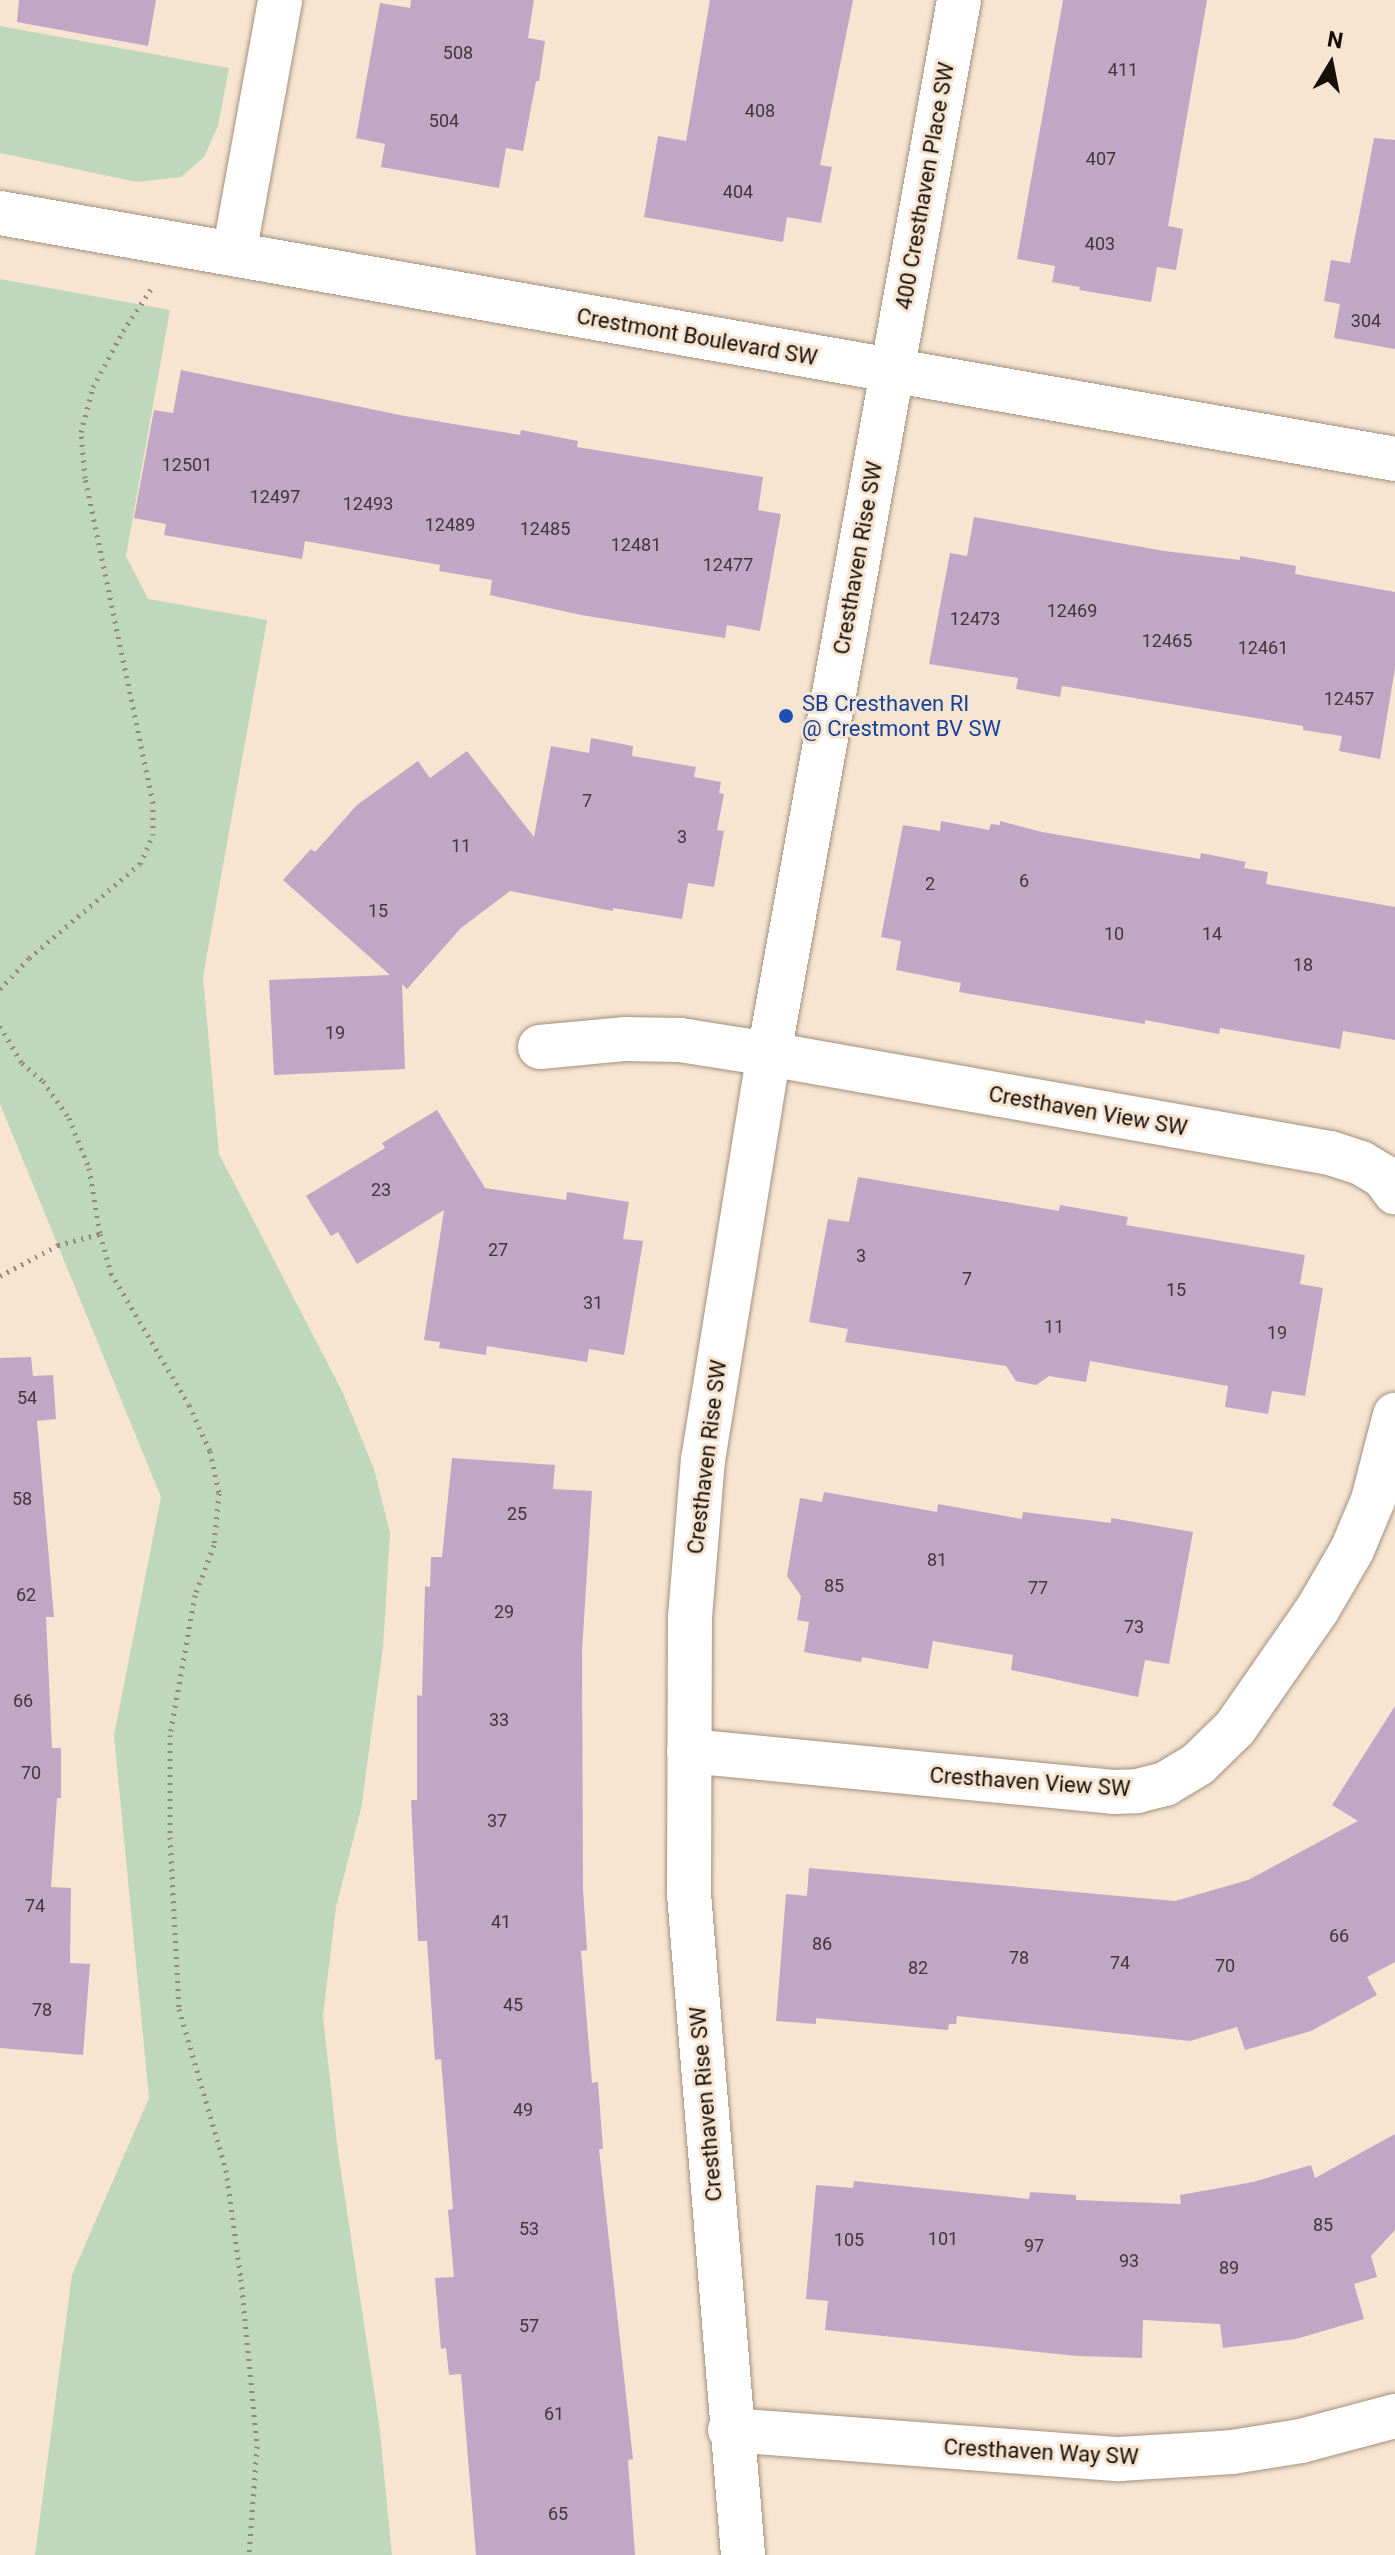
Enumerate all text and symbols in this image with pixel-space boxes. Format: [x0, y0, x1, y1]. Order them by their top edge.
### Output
north arrow [1291, 24, 1371, 104]
text: N [1325, 26, 1345, 54]
house number: 508 [443, 42, 473, 64]
house number: 411 [1108, 59, 1138, 81]
street label: 400 Cresthaven Place SW [890, 60, 960, 312]
house number: 408 [745, 100, 775, 122]
house number: 504 [429, 110, 459, 132]
house number: 407 [1086, 148, 1116, 170]
house number: 404 [723, 181, 753, 203]
house number: 403 [1085, 233, 1115, 255]
street label: Crestmont Boulevard SW [575, 303, 819, 371]
house number: 304 [1351, 310, 1381, 332]
house number: 12501 [162, 454, 212, 476]
street label: Cresthaven Rise SW [828, 459, 888, 657]
house number: 12497 [250, 486, 300, 508]
house number: 12493 [343, 493, 393, 515]
house number: 12489 [425, 514, 475, 536]
house number: 12485 [520, 518, 570, 540]
house number: 12481 [611, 534, 661, 556]
house number: 12477 [703, 554, 753, 576]
house number: 12469 [1047, 600, 1097, 622]
house number: 12473 [950, 608, 1000, 630]
house number: 12465 [1142, 630, 1192, 652]
house number: 12461 [1238, 637, 1288, 659]
house number: 12457 [1324, 688, 1374, 710]
place label: SB Cresthaven RI @ Crestmont BV SW [802, 690, 1001, 742]
marker: SB Cresthaven RI @ Crestmont BV SW [777, 707, 795, 725]
house number: 7 [582, 790, 592, 812]
house number: 3 [677, 826, 687, 848]
house number: 11 [451, 835, 471, 857]
house number: 6 [1019, 870, 1029, 892]
house number: 2 [925, 873, 935, 895]
house number: 15 [368, 900, 388, 922]
house number: 10 [1104, 923, 1124, 945]
house number: 14 [1202, 923, 1222, 945]
house number: 18 [1293, 954, 1313, 976]
house number: 19 [325, 1022, 345, 1044]
street label: Cresthaven View SW [987, 1081, 1189, 1141]
house number: 23 [371, 1179, 391, 1201]
house number: 27 [488, 1239, 508, 1261]
house number: 3 [856, 1245, 866, 1267]
house number: 7 [962, 1268, 972, 1290]
house number: 15 [1166, 1279, 1186, 1301]
house number: 31 [583, 1292, 603, 1314]
house number: 11 [1044, 1316, 1064, 1338]
house number: 19 [1267, 1322, 1287, 1344]
street label: Cresthaven Rise SW [682, 1358, 732, 1556]
house number: 54 [17, 1387, 37, 1409]
house number: 58 [12, 1488, 32, 1510]
house number: 25 [507, 1503, 527, 1525]
house number: 81 [927, 1549, 947, 1571]
house number: 85 [824, 1575, 844, 1597]
house number: 77 [1028, 1577, 1048, 1599]
house number: 62 [16, 1584, 36, 1606]
house number: 29 [494, 1601, 514, 1623]
house number: 73 [1124, 1616, 1144, 1638]
house number: 66 [13, 1690, 33, 1712]
house number: 33 [489, 1709, 509, 1731]
house number: 70 [21, 1762, 41, 1784]
street label: Cresthaven View SW [929, 1762, 1131, 1802]
house number: 37 [487, 1810, 507, 1832]
house number: 74 [25, 1895, 45, 1917]
house number: 41 [491, 1911, 511, 1933]
house number: 66 [1329, 1925, 1349, 1947]
house number: 86 [812, 1933, 832, 1955]
house number: 78 [1009, 1947, 1029, 1969]
house number: 74 [1110, 1952, 1130, 1974]
house number: 70 [1215, 1955, 1235, 1977]
house number: 82 [908, 1957, 928, 1979]
house number: 45 [503, 1994, 523, 2016]
house number: 78 [32, 1999, 52, 2021]
street label: Cresthaven Rise SW [684, 2005, 728, 2203]
house number: 49 [513, 2099, 533, 2121]
house number: 85 [1313, 2214, 1333, 2236]
house number: 53 [519, 2218, 539, 2240]
house number: 101 [928, 2228, 958, 2250]
house number: 105 [834, 2229, 864, 2251]
house number: 97 [1024, 2235, 1044, 2257]
house number: 93 [1119, 2250, 1139, 2272]
house number: 89 [1219, 2257, 1239, 2279]
house number: 57 [519, 2315, 539, 2337]
house number: 61 [544, 2403, 564, 2425]
street label: Cresthaven Way SW [943, 2434, 1139, 2470]
house number: 65 [548, 2503, 568, 2525]

